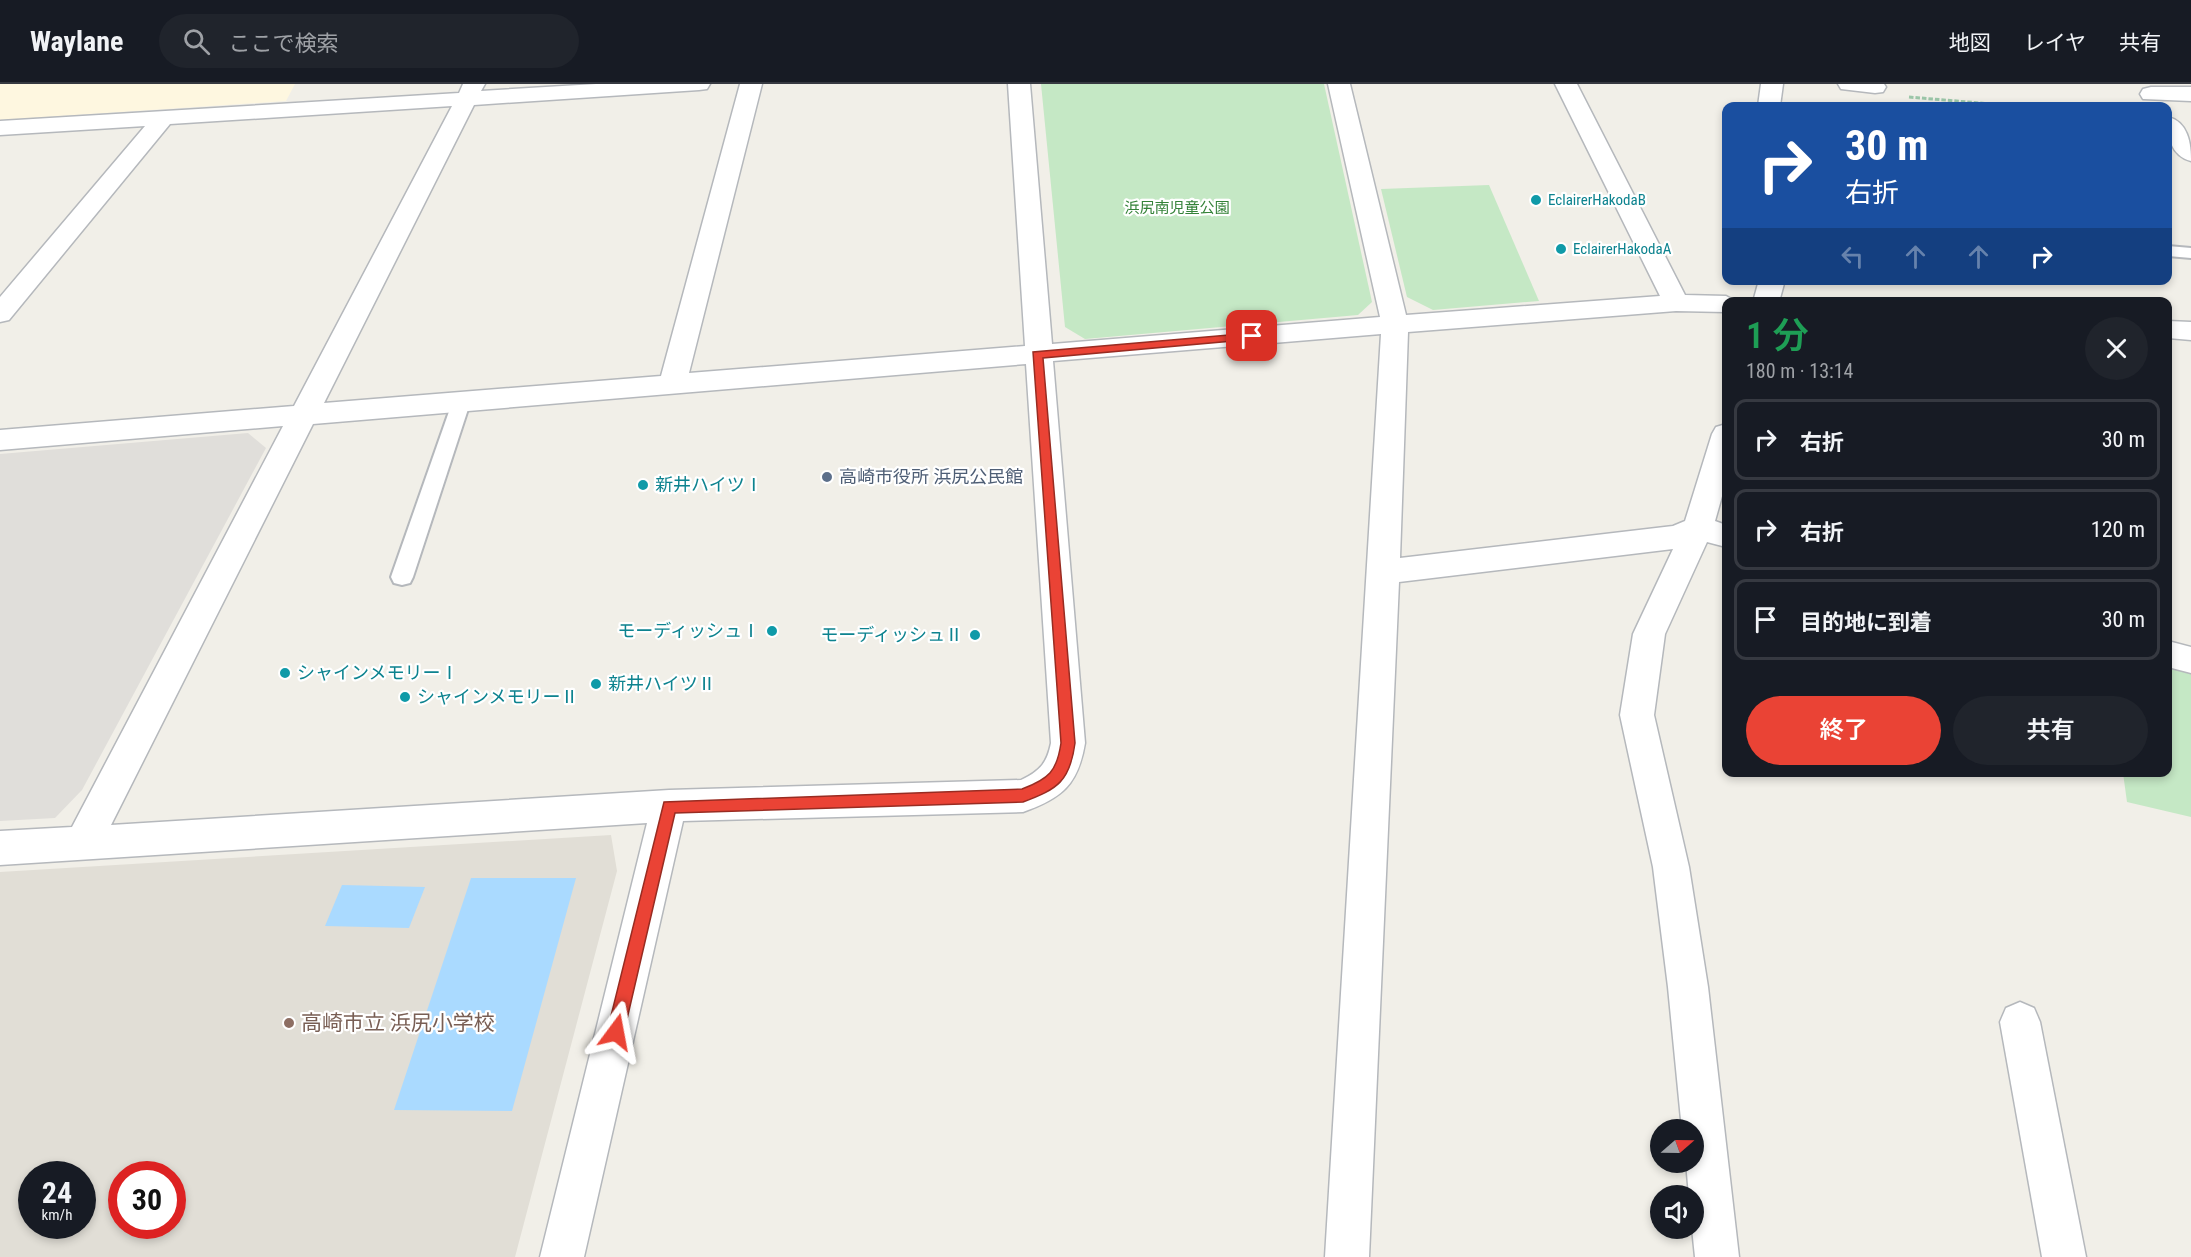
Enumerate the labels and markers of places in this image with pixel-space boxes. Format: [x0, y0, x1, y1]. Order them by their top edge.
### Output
place label: EclairerHakodaB [1548, 191, 1646, 209]
marker: EclairerHakodaB [1529, 193, 1543, 207]
place label: EclairerHakodaA [1573, 240, 1672, 258]
marker: EclairerHakodaA [1554, 242, 1568, 256]
pin [1226, 310, 1277, 361]
place label: 高崎市役所 浜尻公民館 [839, 466, 1023, 487]
marker: 高崎市役所 浜尻公民館 [820, 470, 834, 484]
place label: 新井ハイツⅠ [655, 474, 763, 495]
marker: 新井ハイツⅠ [636, 478, 650, 492]
place label: モーディッシュⅠ [617, 620, 760, 641]
marker: モーディッシュⅠ [765, 624, 779, 638]
place label: モーディッシュⅡ [820, 624, 963, 645]
marker: モーディッシュⅡ [968, 628, 982, 642]
place label: シャインメモリーⅠ [297, 662, 458, 683]
marker: シャインメモリーⅠ [278, 666, 292, 680]
place label: 新井ハイツⅡ [608, 673, 716, 694]
marker: 新井ハイツⅡ [589, 677, 603, 691]
place label: シャインメモリーⅡ [417, 686, 578, 707]
marker: シャインメモリーⅡ [398, 690, 412, 704]
place label: 高崎市立 浜尻小学校 [301, 1011, 495, 1035]
marker: 高崎市立 浜尻小学校 [282, 1016, 296, 1030]

